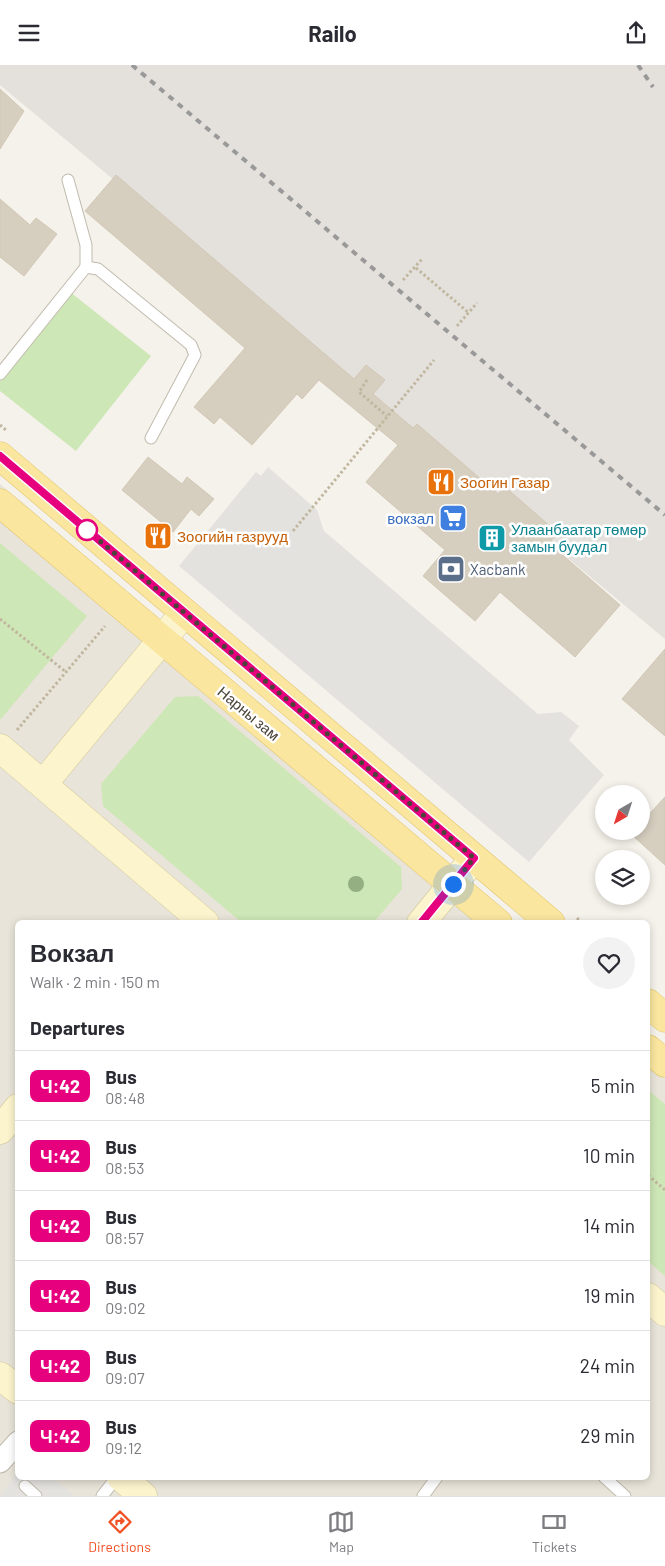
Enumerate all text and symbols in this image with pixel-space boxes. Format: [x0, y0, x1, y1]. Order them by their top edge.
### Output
icon: menu [15, 19, 43, 47]
icon: share [622, 19, 650, 47]
text: Railo [308, 20, 357, 46]
restaurant icon: Зоогин Газар [426, 467, 456, 497]
place label: Зоогин Газар [460, 473, 550, 491]
supermarket icon: вокзал [438, 503, 468, 533]
place label: вокзал [387, 509, 434, 527]
unlabelled marker [76, 519, 98, 541]
place label: Улаанбаатар төмөр замын буудал [511, 520, 646, 555]
restaurant icon: Зоогийн газрууд [143, 521, 173, 551]
building icon: Улаанбаатар төмөр замын буудал [477, 523, 507, 553]
place label: Зоогийн газрууд [177, 527, 288, 545]
bank icon: Xacbank [436, 554, 466, 584]
place label: Xacbank [470, 560, 526, 578]
street label: Нарны зам [214, 682, 284, 744]
north arrow [595, 785, 650, 840]
map controls [595, 785, 650, 905]
button: layers [595, 850, 650, 905]
your location [441, 872, 466, 897]
button: heart [583, 937, 635, 989]
text: Вокзал [30, 938, 114, 967]
text: Walk · 2 min · 150 m [30, 972, 160, 991]
text: Departures [30, 1016, 125, 1039]
text: Bus [105, 1065, 137, 1088]
text: 5 min [591, 1074, 635, 1097]
text: Ч:42 [40, 1075, 80, 1097]
text: 08:48 [105, 1088, 145, 1107]
text: Bus [105, 1135, 137, 1158]
text: 10 min [583, 1144, 635, 1167]
text: Ч:42 [40, 1145, 80, 1167]
text: 08:53 [105, 1158, 144, 1177]
text: Bus [105, 1205, 137, 1228]
text: 14 min [583, 1214, 635, 1237]
text: Ч:42 [40, 1215, 80, 1237]
text: 08:57 [105, 1228, 144, 1247]
text: Bus [105, 1275, 137, 1298]
text: 19 min [584, 1284, 635, 1307]
text: Ч:42 [40, 1285, 80, 1307]
text: 09:02 [105, 1298, 146, 1317]
text: Bus [105, 1345, 137, 1368]
text: 24 min [580, 1354, 635, 1377]
text: Ч:42 [40, 1355, 80, 1377]
text: 09:07 [105, 1368, 145, 1387]
text: Bus [105, 1415, 137, 1438]
text: 29 min [580, 1424, 635, 1447]
text: Ч:42 [40, 1425, 80, 1447]
text: 09:12 [105, 1438, 142, 1457]
tab: Directions [88, 1508, 151, 1555]
tab: Map [327, 1508, 355, 1555]
tab: Tickets [532, 1508, 577, 1555]

